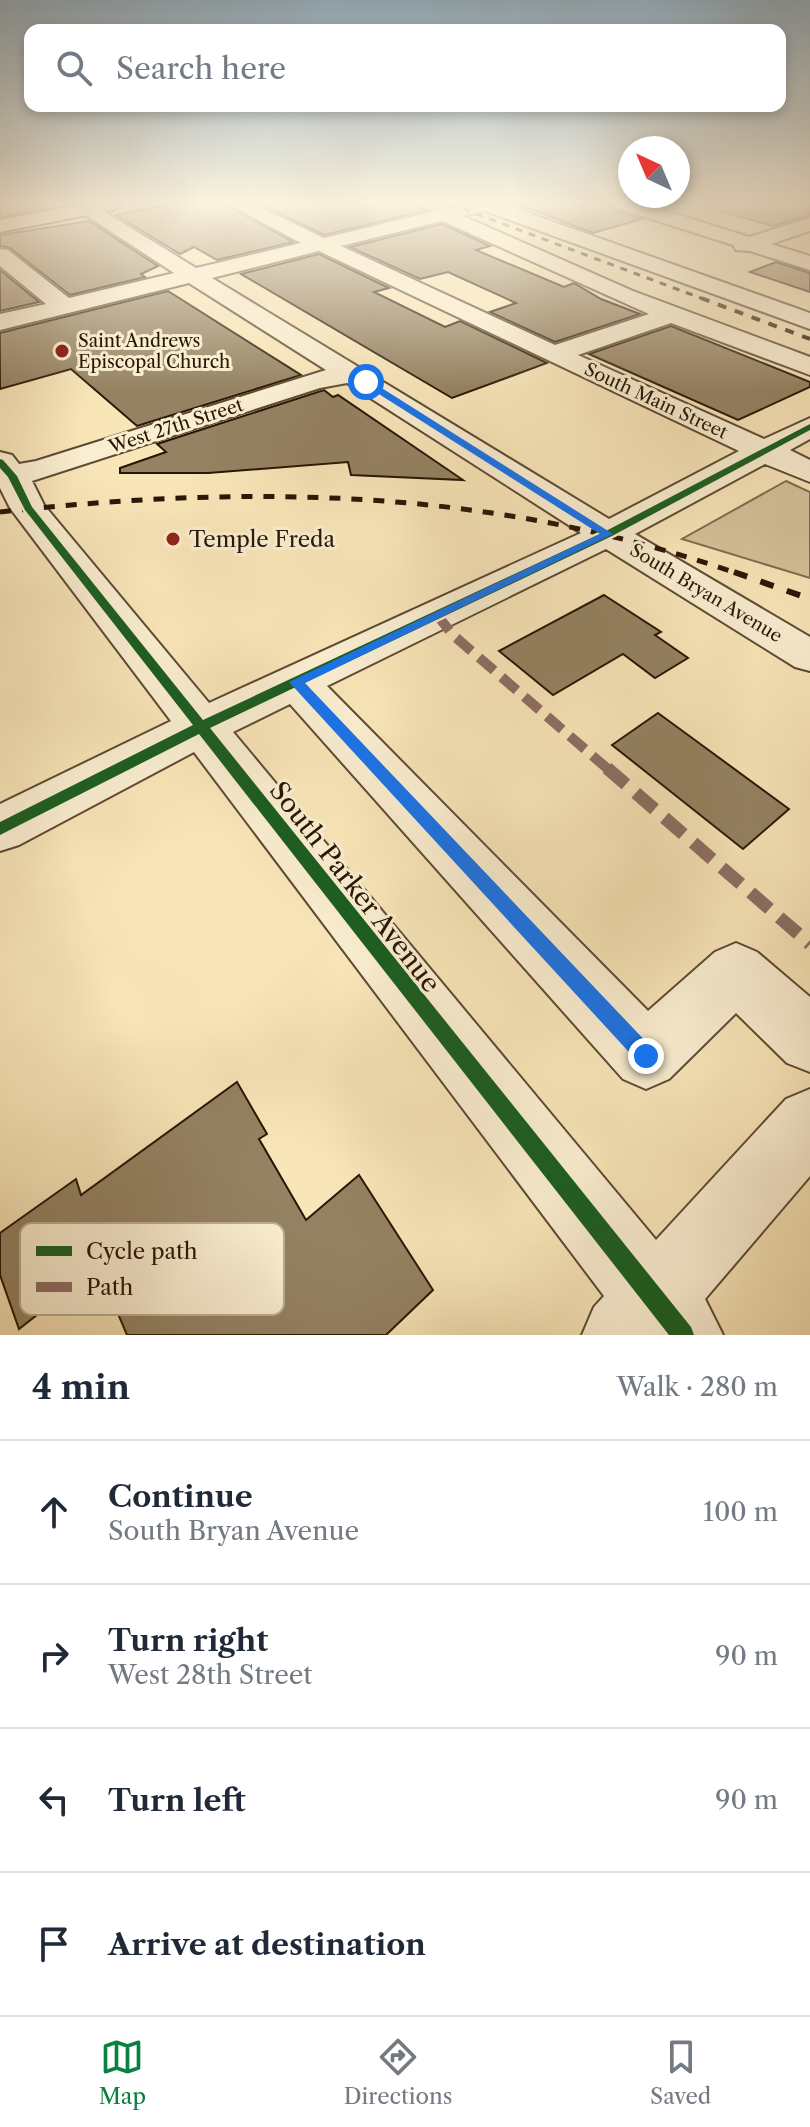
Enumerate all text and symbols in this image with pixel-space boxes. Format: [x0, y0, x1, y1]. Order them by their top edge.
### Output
search box [24, 24, 786, 112]
icon: search [52, 46, 96, 90]
text: Search here [116, 50, 286, 87]
north arrow [618, 136, 690, 208]
place label: Saint Andrews Episcopal Church [78, 330, 230, 373]
marker: Saint Andrews Episcopal Church [53, 342, 71, 360]
street label: South Main Street [581, 358, 732, 444]
route start [348, 364, 384, 400]
street label: West 27th Street [105, 394, 246, 458]
place label: Temple Freda [189, 526, 335, 553]
marker: Temple Freda [164, 530, 182, 548]
street label: South Bryan Avenue [626, 539, 786, 647]
street label: South Parker Avenue [263, 775, 447, 999]
route end [628, 1038, 664, 1074]
legend [20, 1223, 284, 1315]
text: Cycle path [86, 1238, 198, 1265]
text: Path [86, 1274, 134, 1301]
text: 4 min [32, 1366, 130, 1408]
text: Walk · 280 m [617, 1371, 778, 1403]
text: Continue [108, 1478, 253, 1515]
icon: ahead [32, 1490, 76, 1534]
text: 100 m [703, 1496, 778, 1528]
text: South Bryan Avenue [108, 1515, 359, 1547]
text: Turn right [108, 1622, 268, 1659]
icon: right [32, 1634, 76, 1678]
text: 90 m [715, 1640, 778, 1672]
text: West 28th Street [108, 1659, 313, 1691]
icon: left [32, 1778, 76, 1822]
text: Turn left [108, 1782, 245, 1819]
text: 90 m [715, 1784, 778, 1816]
icon: arrive [32, 1922, 76, 1966]
text: Arrive at destination [108, 1926, 426, 1963]
tab: Map [99, 2035, 146, 2110]
tab: Directions [344, 2035, 452, 2110]
tab: Saved [650, 2035, 711, 2110]

